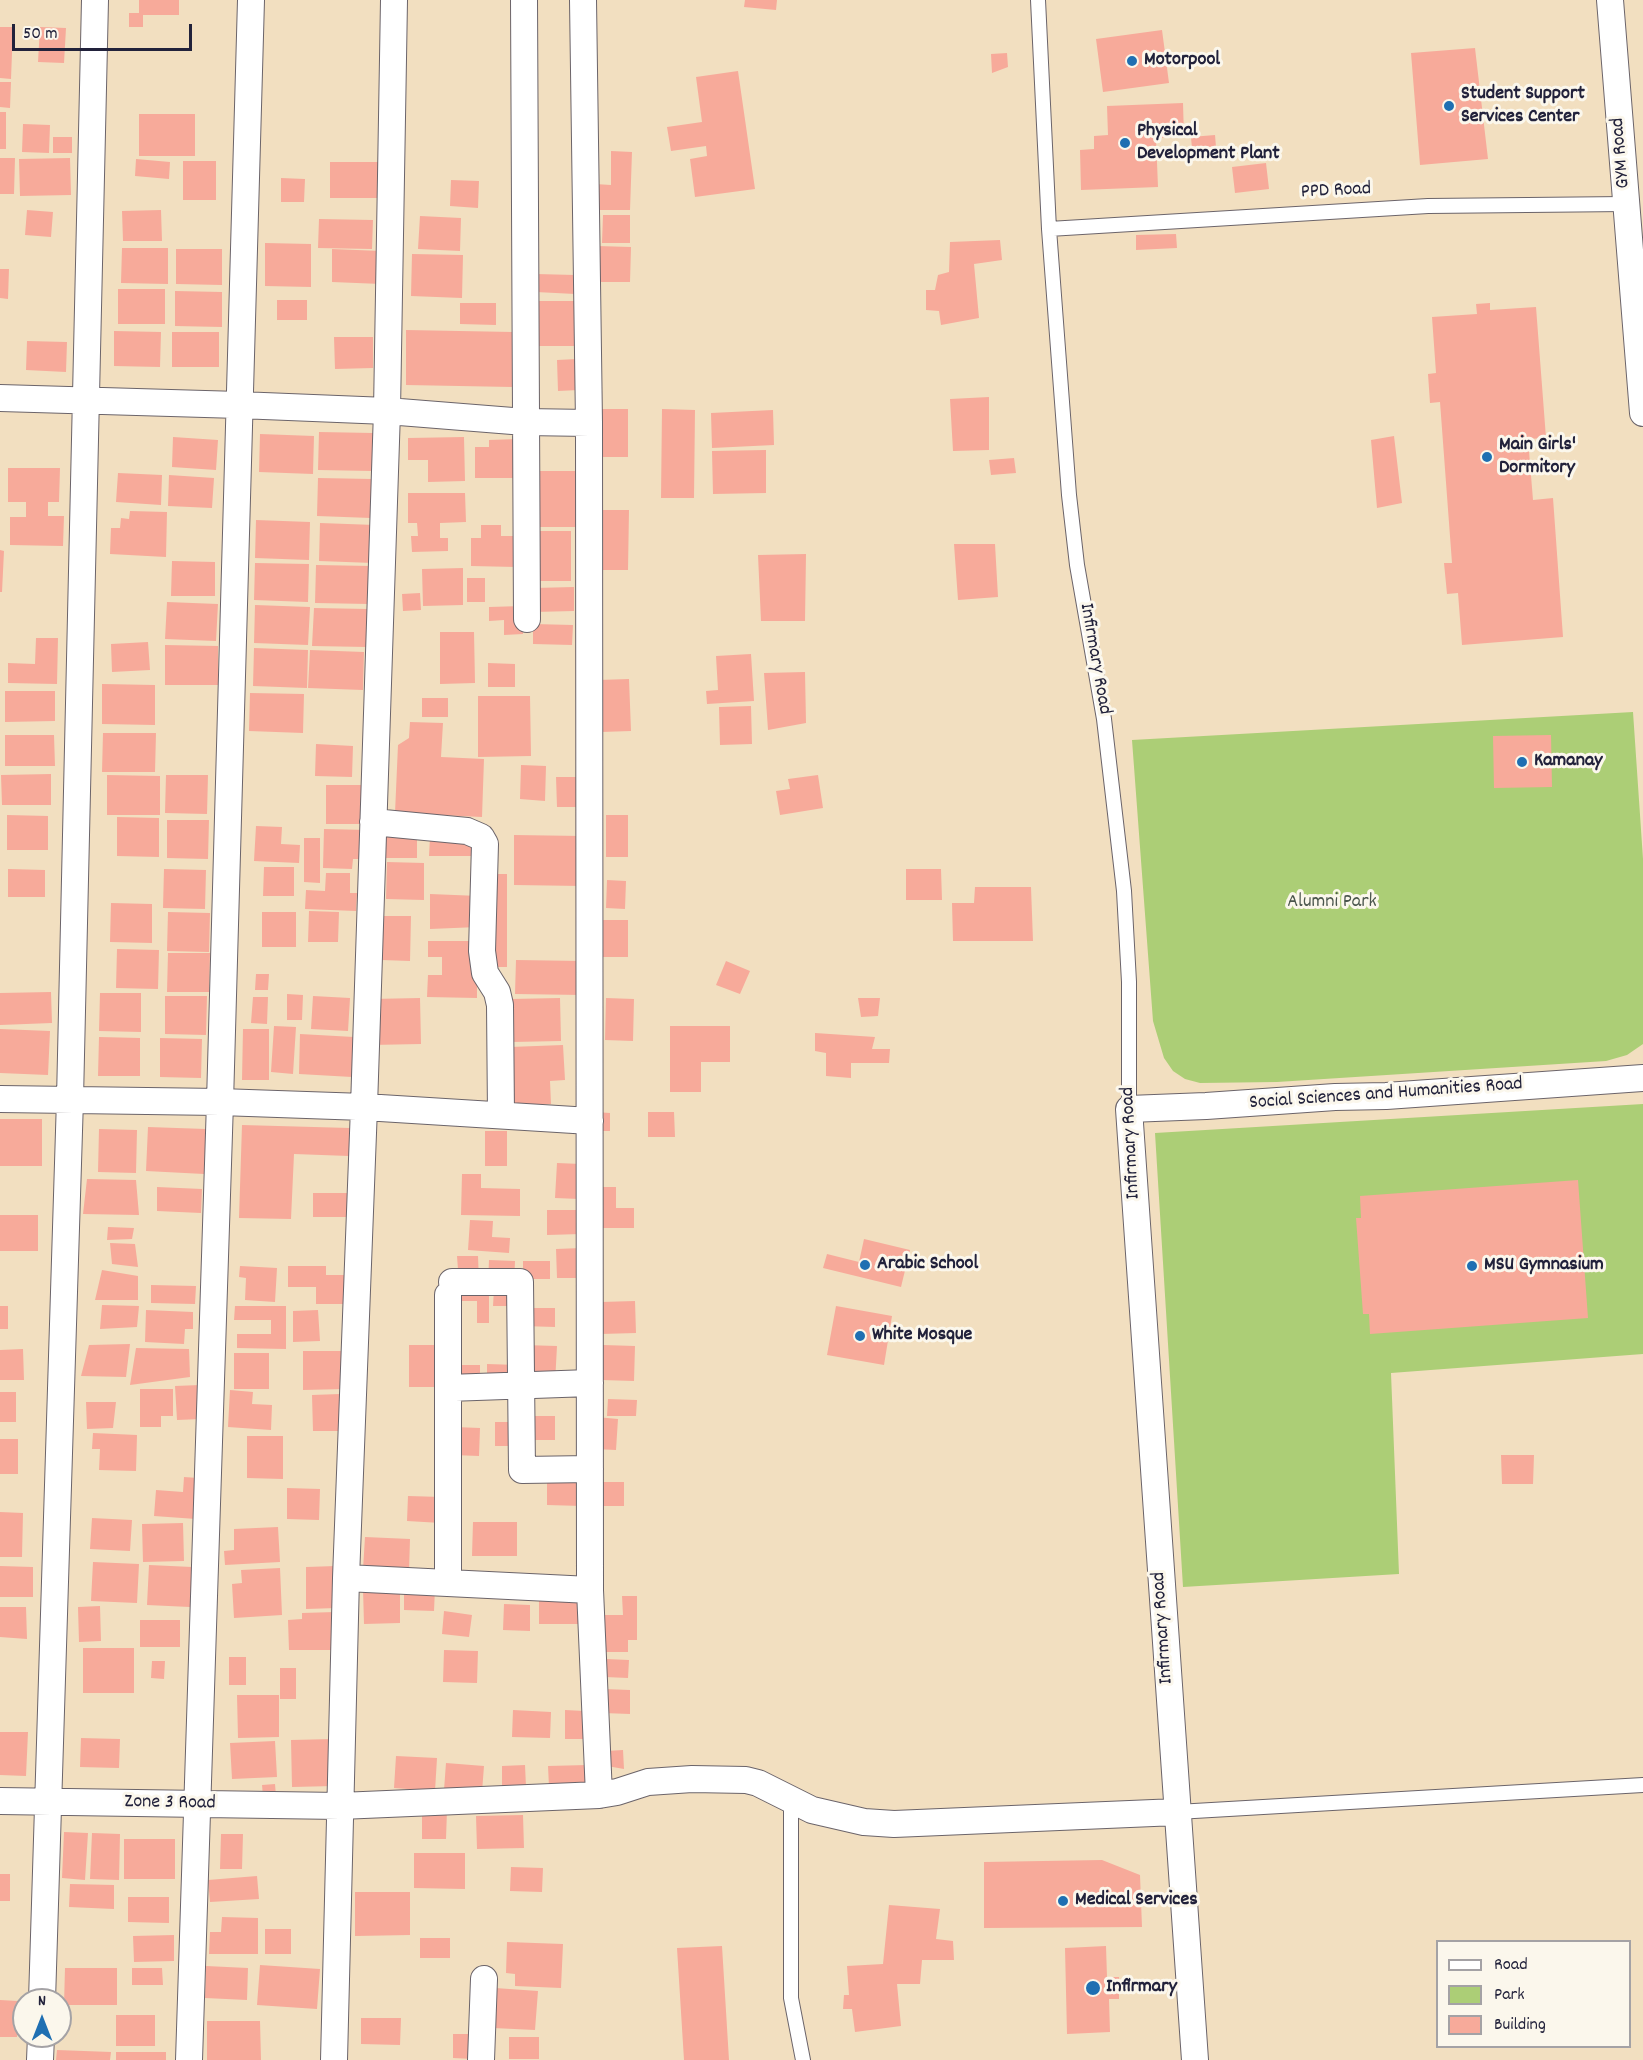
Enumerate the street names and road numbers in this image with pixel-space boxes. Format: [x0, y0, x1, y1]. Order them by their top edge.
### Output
street label: GYM Road [1607, 117, 1637, 189]
street label: PPD Road [1300, 178, 1372, 206]
street label: Infirmary Road [1072, 601, 1116, 717]
street label: Social Sciences and Humanities Road [1248, 1073, 1524, 1117]
street label: Infirmary Road [1117, 1086, 1147, 1200]
street label: Infirmary Road [1148, 1571, 1180, 1685]
street label: Zone 3 Road [124, 1791, 216, 1817]

